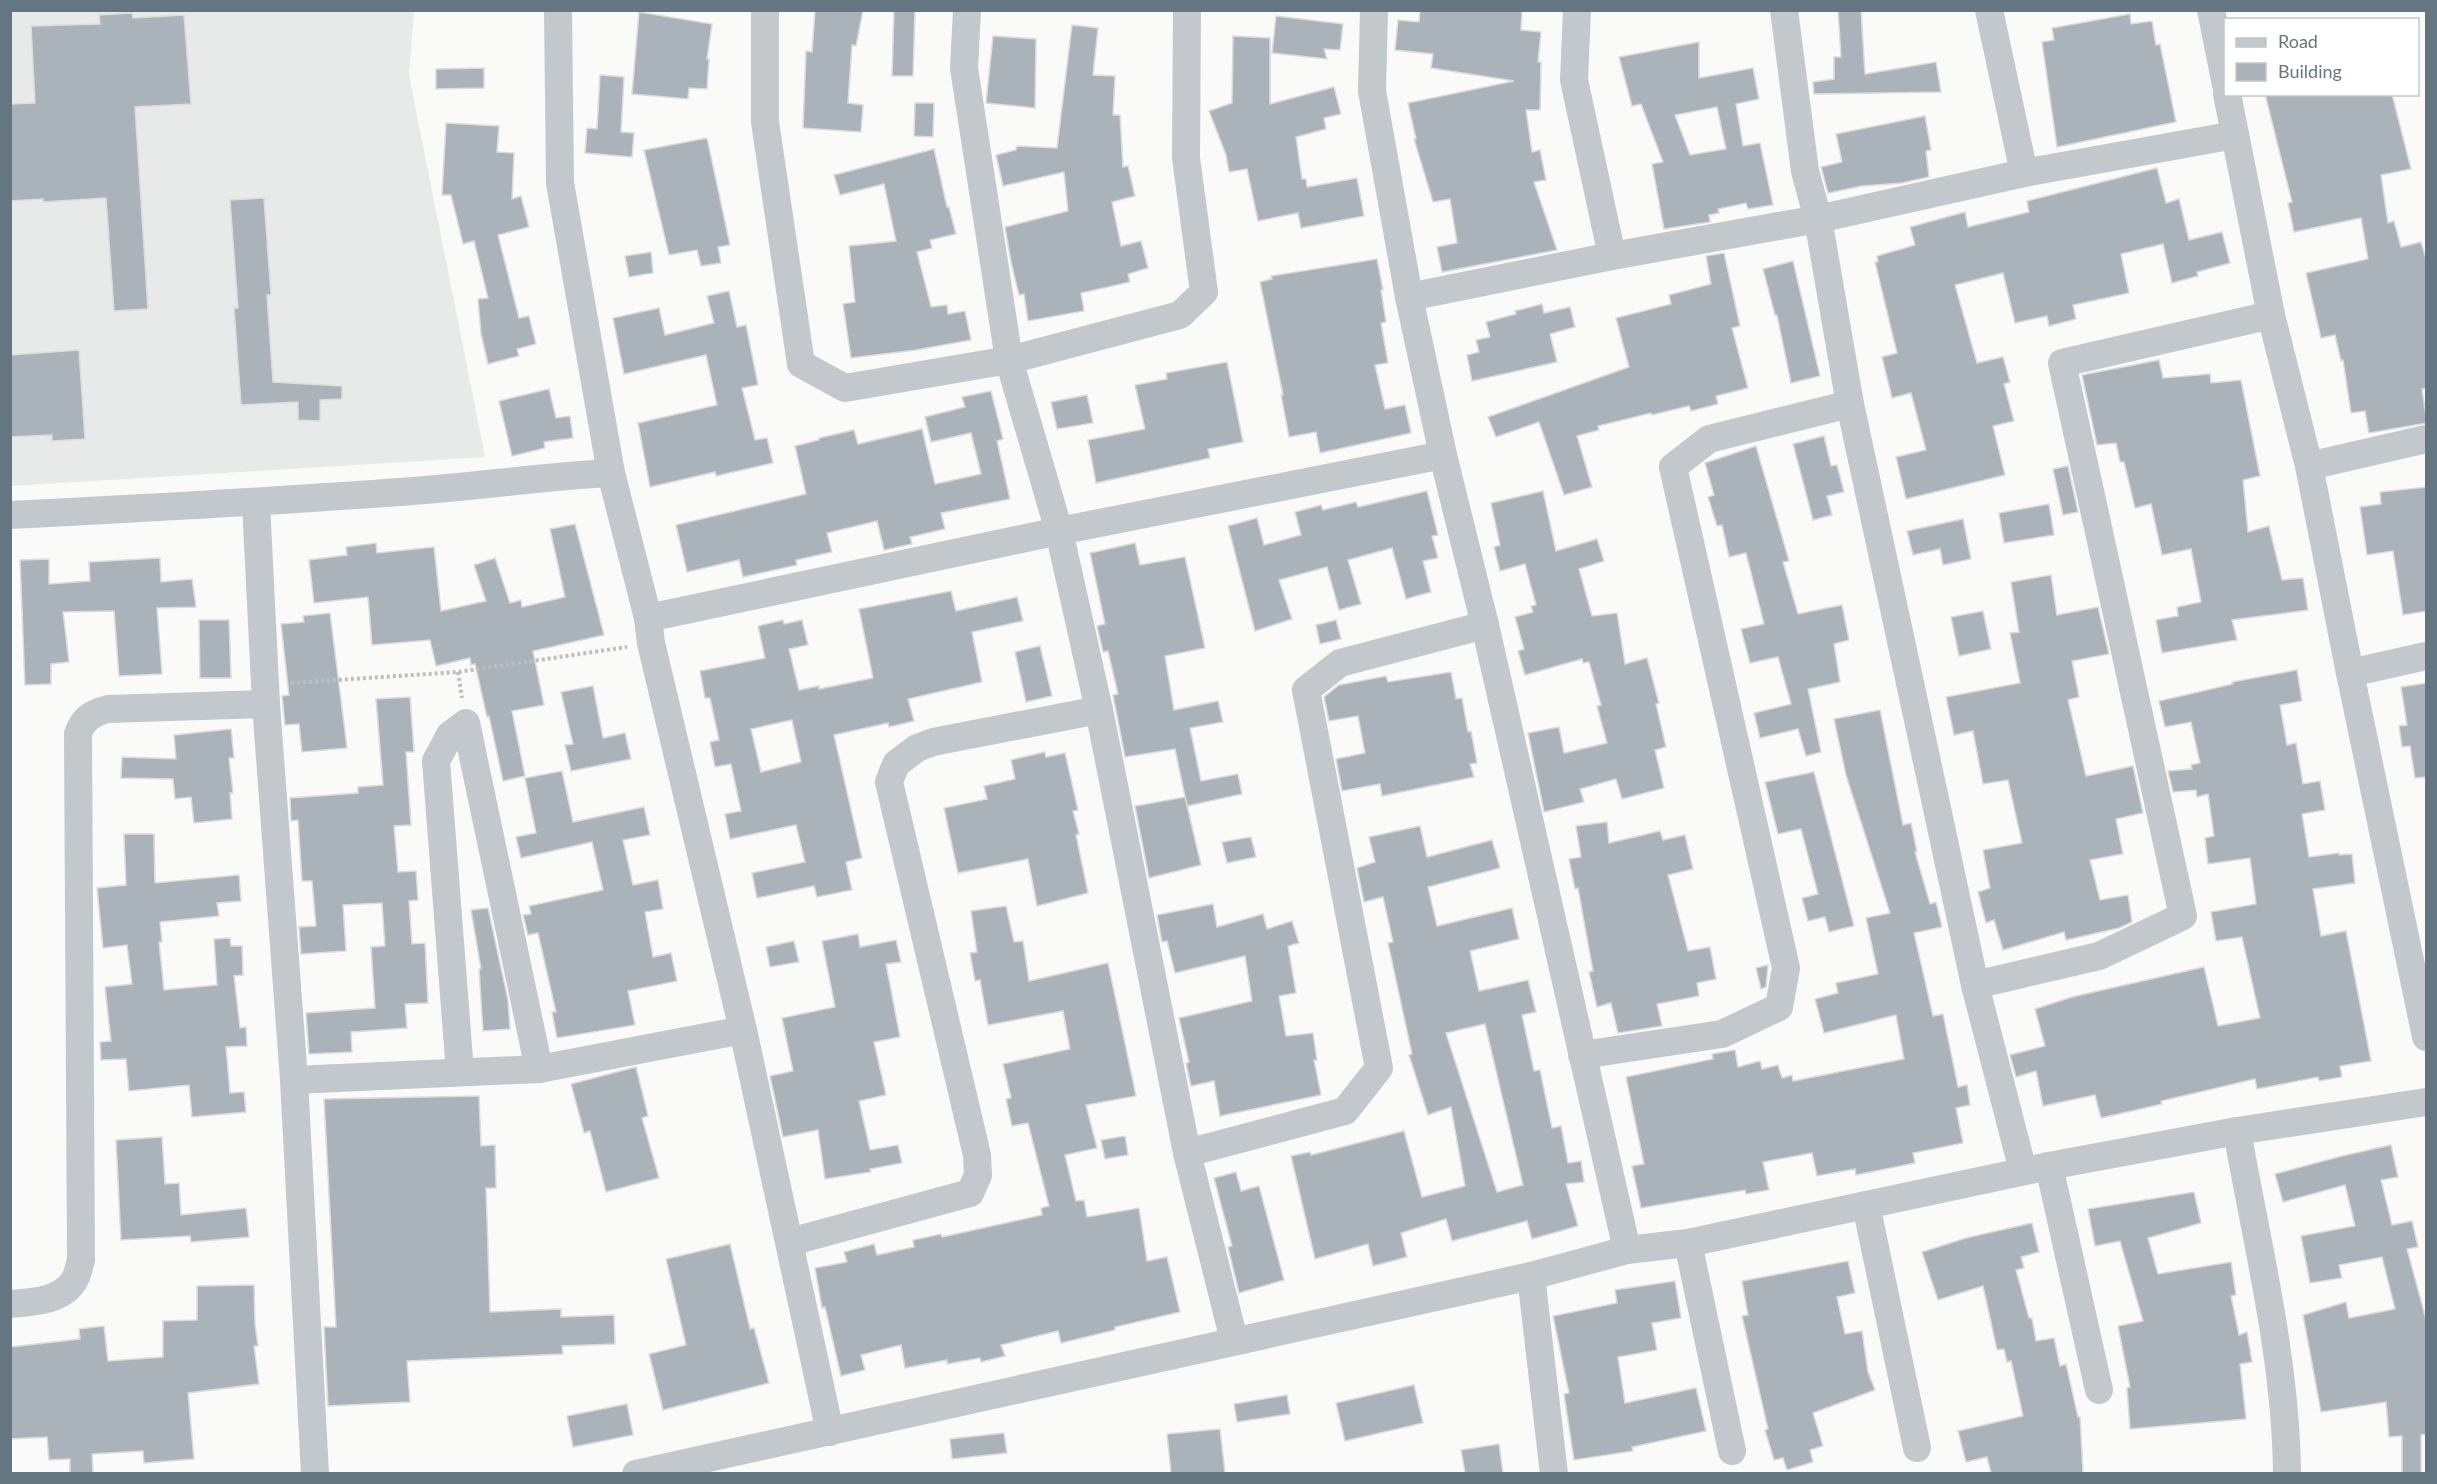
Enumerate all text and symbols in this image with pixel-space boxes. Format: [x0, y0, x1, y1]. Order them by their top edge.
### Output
legend [2224, 18, 2419, 96]
text: Road [2278, 30, 2318, 52]
text: Building [2278, 60, 2342, 82]

